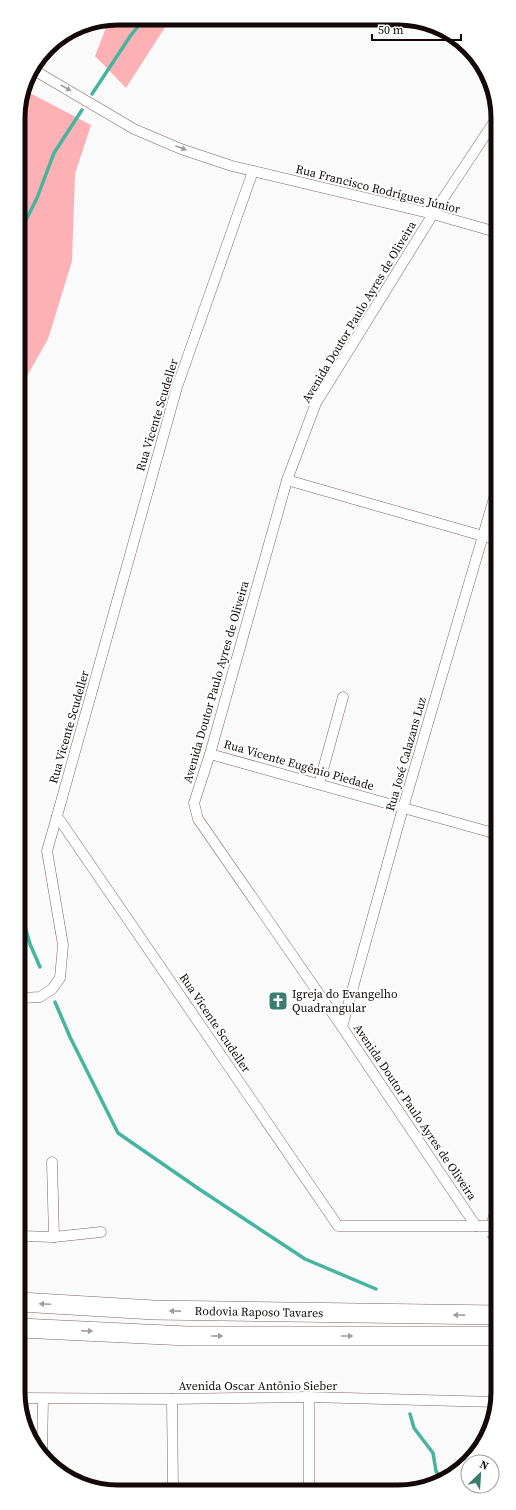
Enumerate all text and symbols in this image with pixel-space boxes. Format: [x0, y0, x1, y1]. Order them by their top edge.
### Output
scale bar [372, 16, 461, 42]
text: 50 m [378, 22, 404, 38]
one-way arrow [60, 85, 72, 92]
one-way arrow [175, 146, 187, 152]
street label: Rua Francisco Rodrigues Júnior [294, 161, 462, 217]
street label: Avenida Doutor Paulo Ayres de Oliveira [298, 217, 420, 406]
street label: Rua Vicente Scudeller [132, 357, 182, 473]
street label: Avenida Doutor Paulo Ayres de Oliveira [179, 578, 253, 785]
street label: Rua Vicente Scudeller [45, 669, 93, 785]
street label: Rua José Calazans Luz [382, 695, 430, 813]
street label: Rua Vicente Eugênio Piedade [222, 736, 376, 794]
street label: Rua Vicente Scudeller [176, 970, 254, 1076]
place label: Igreja do Evangelho Quadrangular [292, 986, 398, 1016]
church icon: Igreja do Evangelho Quadrangular [267, 990, 289, 1012]
street label: Avenida Doutor Paulo Ayres de Oliveira [350, 1021, 481, 1204]
one-way arrow [39, 1300, 51, 1307]
street label: Rodovia Raposo Tavares [195, 1303, 323, 1321]
one-way arrow [168, 1308, 181, 1314]
one-way arrow [453, 1311, 465, 1318]
one-way arrow [81, 1328, 94, 1334]
one-way arrow [211, 1333, 224, 1339]
one-way arrow [341, 1333, 354, 1339]
street label: Avenida Oscar Antônio Sieber [179, 1378, 337, 1394]
north arrow [460, 1454, 500, 1494]
text: N [477, 1457, 491, 1474]

